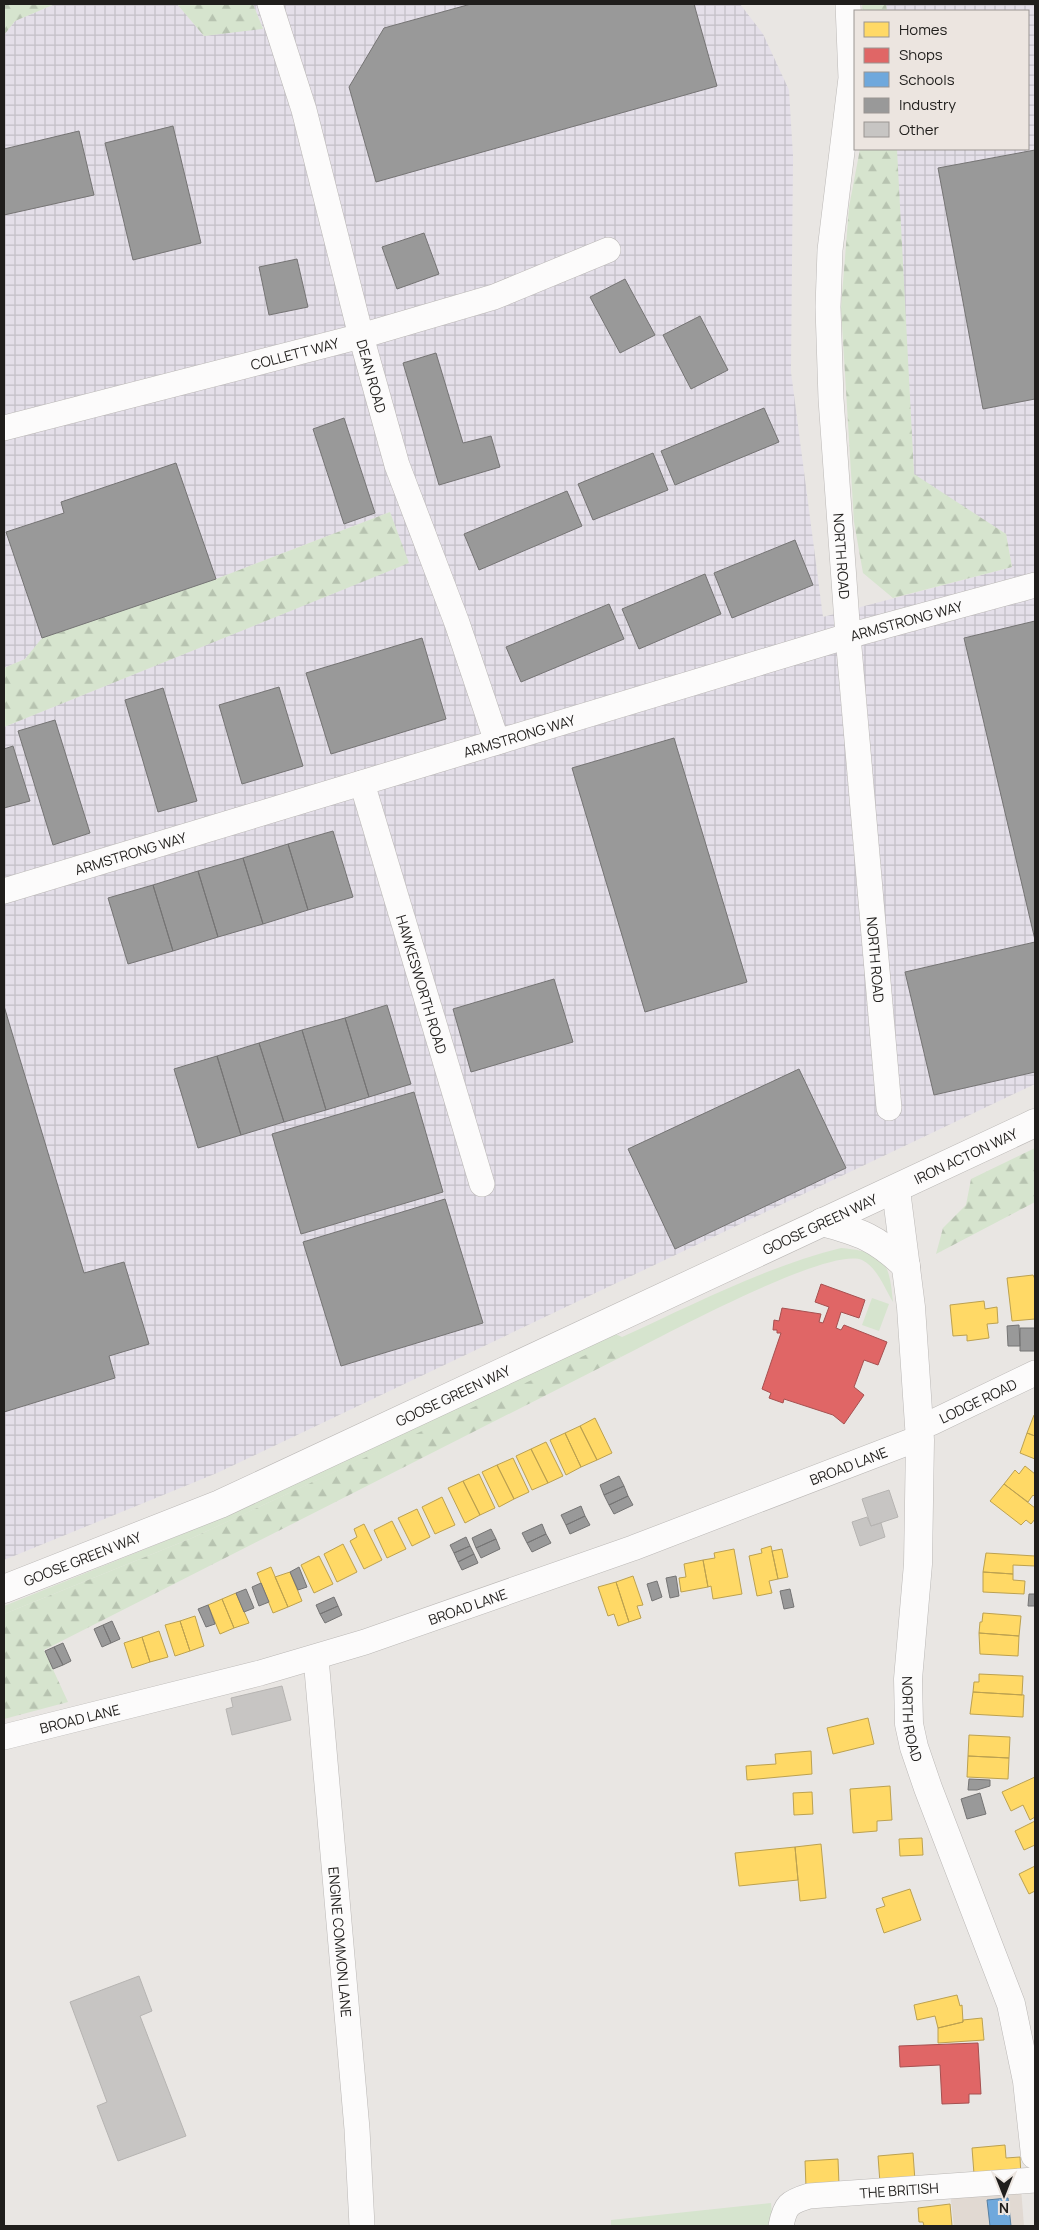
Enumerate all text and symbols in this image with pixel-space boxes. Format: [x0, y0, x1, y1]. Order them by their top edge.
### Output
legend [854, 10, 1029, 150]
text: Homes [899, 19, 948, 40]
text: Shops [899, 44, 943, 65]
text: Schools [899, 69, 955, 90]
text: Industry [899, 94, 956, 115]
text: Other [899, 119, 940, 140]
street label: COLLETT WAY [248, 333, 341, 374]
street label: DEAN ROAD [353, 337, 391, 415]
street label: NORTH ROAD [830, 512, 855, 600]
street label: ARMSTRONG WAY [848, 596, 965, 645]
street label: ARMSTRONG WAY [461, 710, 577, 761]
street label: ARMSTRONG WAY [72, 827, 189, 879]
street label: HAWKESWORTH ROAD [392, 912, 452, 1056]
street label: NORTH ROAD [863, 916, 889, 1004]
street label: IRON ACTON WAY [911, 1123, 1020, 1188]
street label: GOOSE GREEN WAY [759, 1189, 880, 1259]
street label: GOOSE GREEN WAY [392, 1360, 513, 1430]
street label: LODGE ROAD [936, 1374, 1020, 1427]
street label: BROAD LANE [807, 1442, 890, 1489]
street label: GOOSE GREEN WAY [21, 1527, 144, 1590]
street label: BROAD LANE [426, 1584, 509, 1629]
street label: NORTH ROAD [898, 1676, 928, 1764]
street label: BROAD LANE [38, 1699, 122, 1737]
street label: ENGINE COMMON LANE [325, 1866, 357, 2018]
north arrow [979, 2170, 1029, 2220]
street label: THE BRITISH [859, 2177, 939, 2202]
text: N [999, 2199, 1009, 2218]

